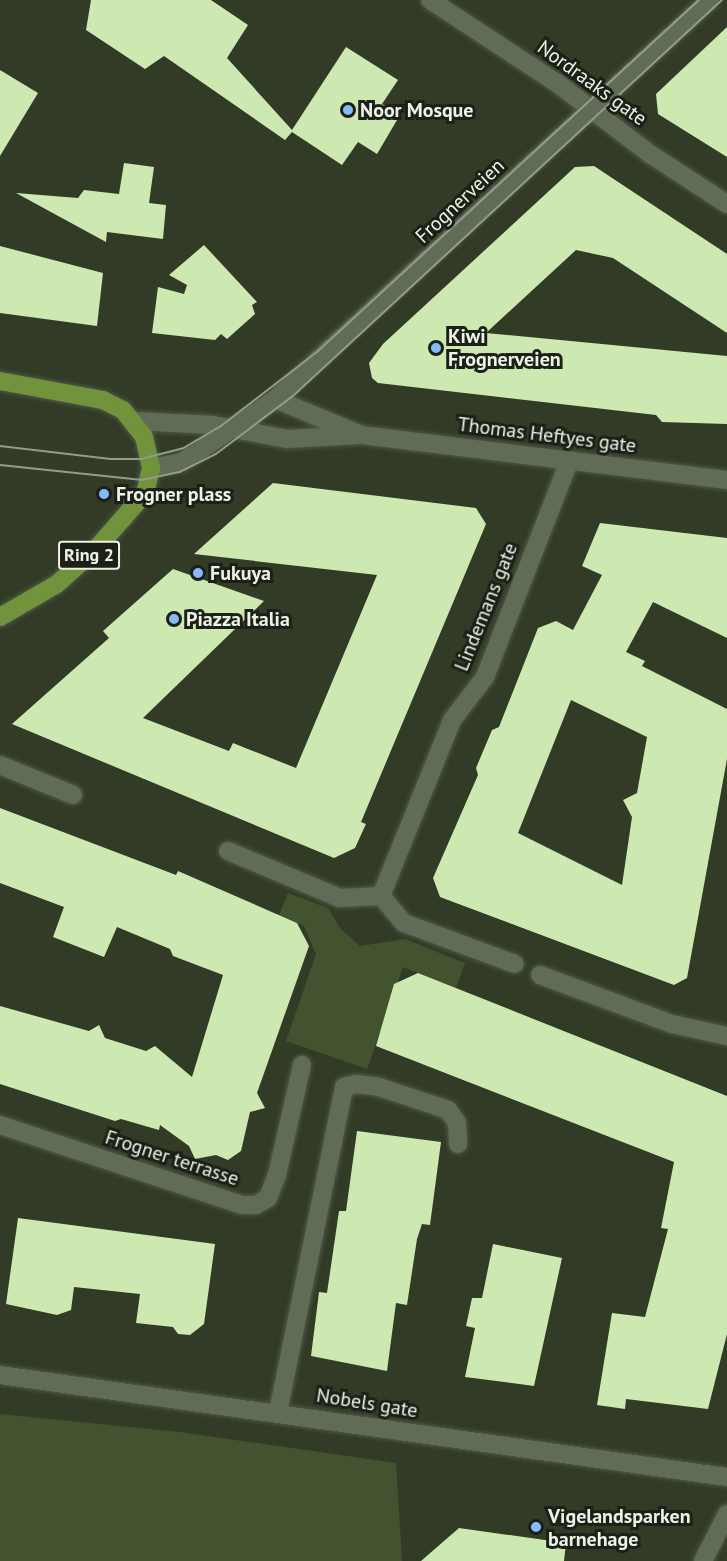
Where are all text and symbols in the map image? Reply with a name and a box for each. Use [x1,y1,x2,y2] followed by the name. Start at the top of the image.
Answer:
[533,35,651,131] street label: Nordraaks gate
[360,98,474,122] place label: Noor Mosque
[341,103,355,117] marker: Noor Mosque
[411,154,509,248] street label: Frognerveien
[448,324,561,371] place label: Kiwi Frognerveien
[429,341,443,355] marker: Kiwi Frognerveien
[456,412,638,458] street label: Thomas Heftyes gate
[116,482,231,506] place label: Frogner plass
[97,487,111,501] marker: Frogner plass
[58,540,121,570] road number: Ring 2
[449,540,523,674] street label: Lindemans gate
[210,561,271,585] place label: Fukuya
[191,566,205,580] marker: Fukuya
[186,607,290,631] place label: Piazza Italia
[167,612,181,626] marker: Piazza Italia
[102,1125,242,1191] street label: Frogner terrasse
[315,1383,419,1423] street label: Nobels gate
[548,1504,691,1551] place label: Vigelandsparken barnehage
[529,1520,543,1534] marker: Vigelandsparken barnehage

